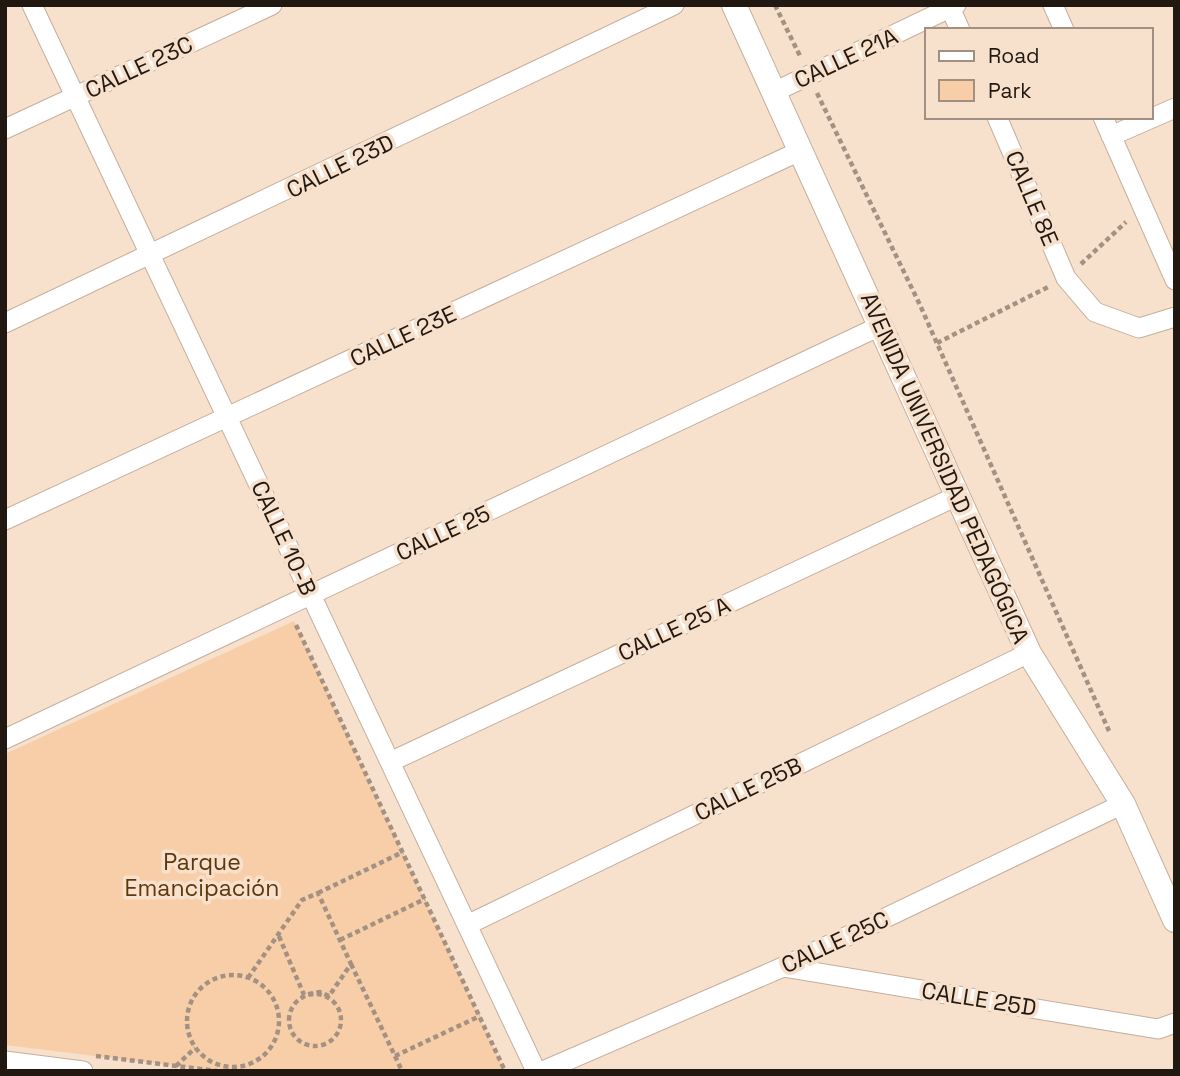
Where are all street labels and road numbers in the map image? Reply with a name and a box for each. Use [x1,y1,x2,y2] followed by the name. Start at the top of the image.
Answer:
[789,21,903,95] street label: CALLE 21A
[80,29,198,105] street label: CALLE 23C
[281,127,399,205] street label: CALLE 23D
[999,146,1065,250] street label: CALLE 8E
[854,288,1036,648] street label: AVENIDA UNIVERSIDAD PEDAGÓGICA
[345,298,461,374] street label: CALLE 23E
[244,476,324,600] street label: CALLE 10-B
[391,498,495,568] street label: CALLE 25
[613,590,735,668] street label: CALLE 25 A
[689,750,807,828] street label: CALLE 25B
[776,904,894,980] street label: CALLE 25C
[919,975,1039,1023] street label: CALLE 25D

